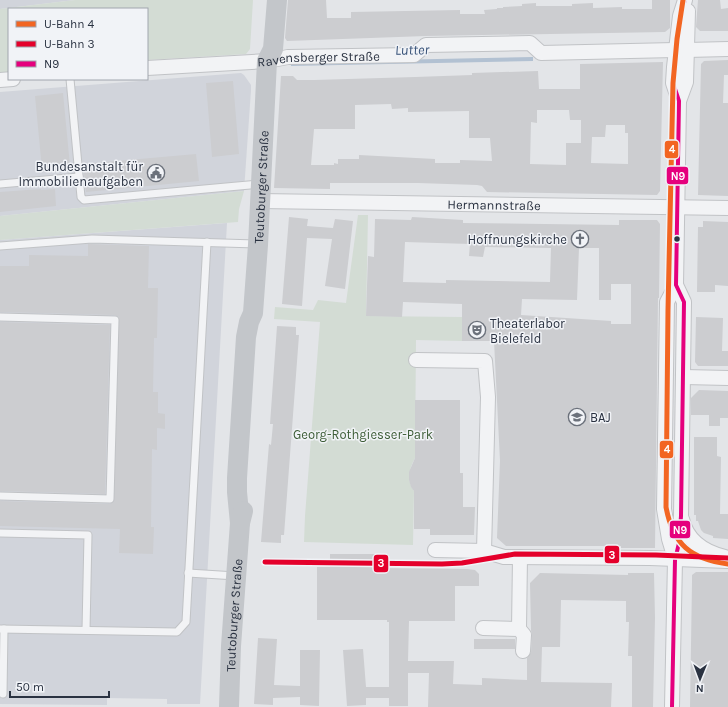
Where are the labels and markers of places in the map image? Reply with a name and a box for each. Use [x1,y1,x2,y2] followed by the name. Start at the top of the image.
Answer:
[18,159,143,189] place label: Bundesanstalt für Immobilienaufgaben
[146,163,166,183] public building icon: Bundesanstalt für Immobilienaufgaben
[570,229,590,249] church icon: Hoffnungskirche
[467,232,567,247] place label: Hoffnungskirche
[672,234,682,244] unlabelled marker
[490,316,565,346] place label: Theaterlabor Bielefeld
[467,320,487,340] theatre icon: Theaterlabor Bielefeld
[567,407,587,427] school or university icon: BAJ
[590,410,611,425] place label: BAJ

